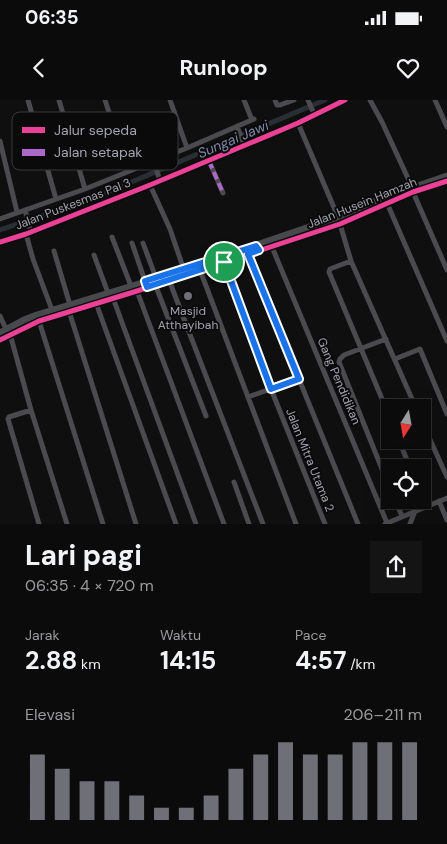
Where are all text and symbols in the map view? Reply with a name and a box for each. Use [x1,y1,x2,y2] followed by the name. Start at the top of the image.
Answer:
[25,5,79,30] text: 06:35
[179,53,268,82] text: Runloop
[25,54,53,82] icon: back
[394,54,422,82] icon: heart
[12,112,178,170] legend
[195,116,272,162] water label: Sungai Jawi
[54,121,137,139] text: Jalur sepeda
[54,143,142,161] text: Jalan setapak
[305,174,419,232] street label: Jalan Husein Hamzah
[13,175,133,233] street label: Jalan Puskesmas Pal 3
[203,241,245,283] pin
[210,248,238,276] icon: arrive
[182,290,194,302] marker: Masjid Atthayibah
[158,303,218,333] place label: Masjid Atthayibah
[313,335,365,427] street label: Gang Pendidikan
[381,399,431,449] north arrow
[381,399,431,509] map controls
[282,406,338,514] street label: Jalan Mitra Utama 2
[381,459,431,509] button: locate
[25,537,142,574] text: Lari pagi
[370,541,422,593] button: share
[25,575,154,596] text: 06:35 · 4 × 720 m
[25,626,59,644] text: Jarak
[160,626,201,644] text: Waktu
[295,626,326,644] text: Pace
[25,644,77,677] text: 2.88
[160,644,216,677] text: 14:15
[295,644,346,677] text: 4:57
[77,655,101,673] text: km
[346,655,375,673] text: /km
[25,704,75,725] text: Elevasi
[344,704,422,725] text: 206–211 m

